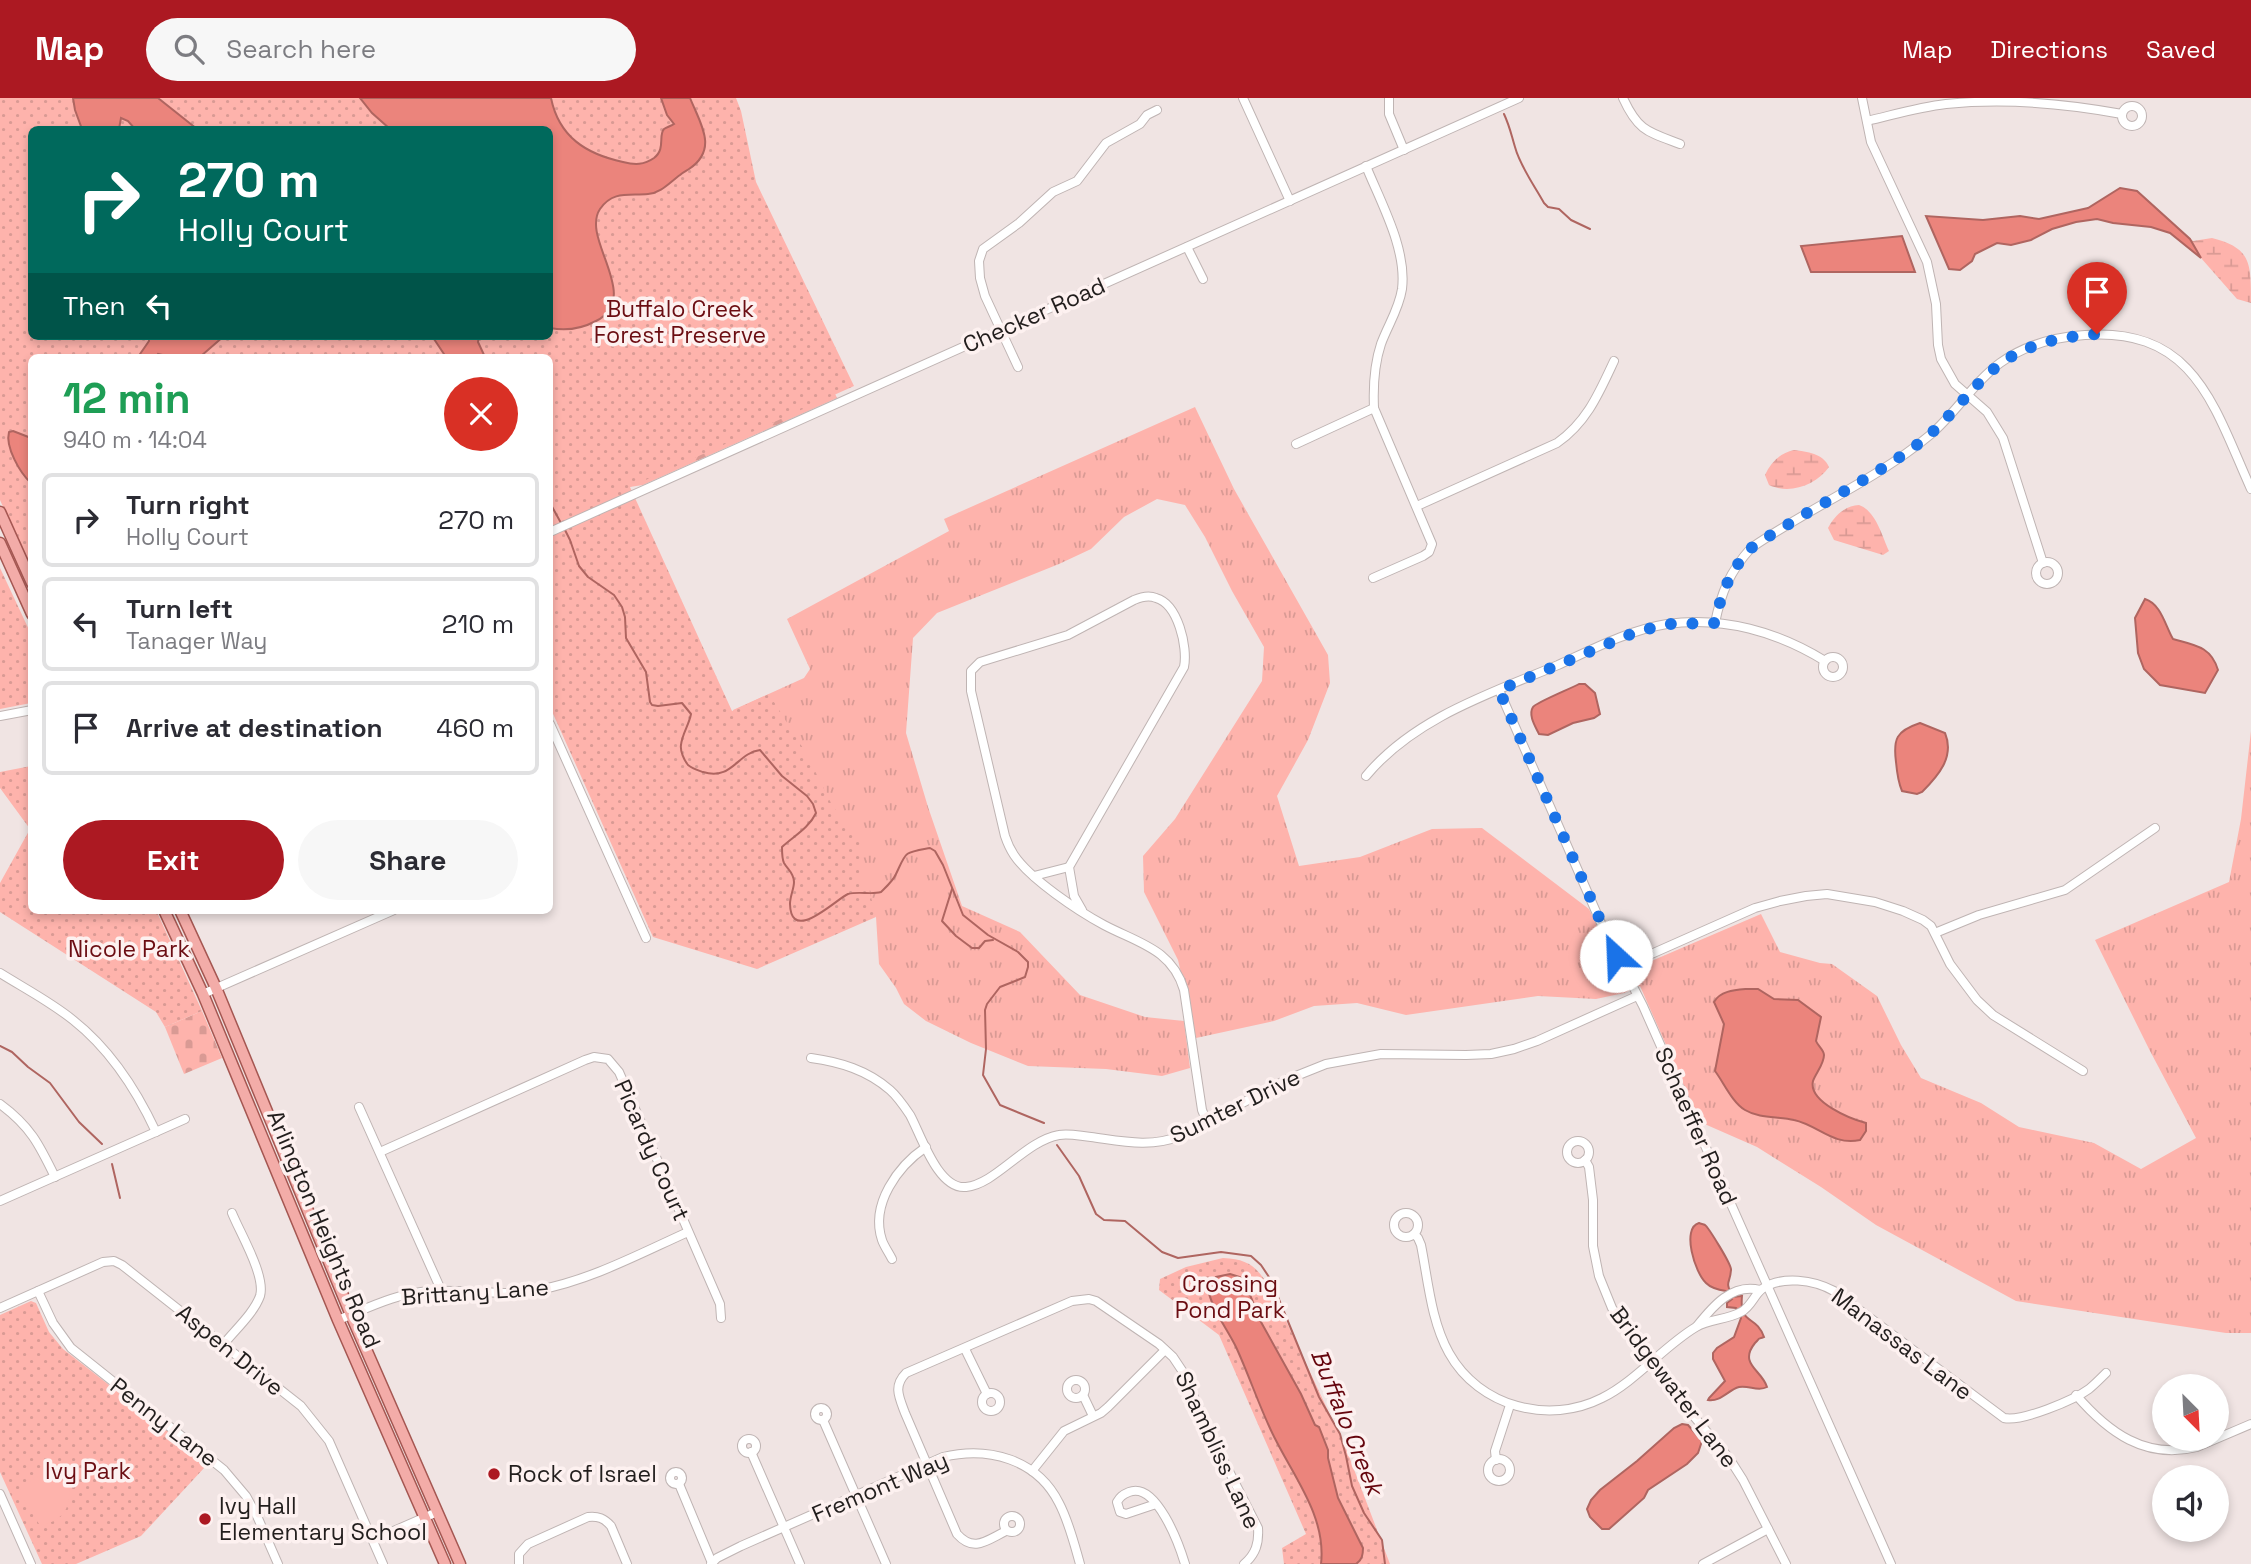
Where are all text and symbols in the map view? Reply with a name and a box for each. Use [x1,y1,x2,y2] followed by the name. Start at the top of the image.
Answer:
[146,18,636,81] search box
[35,28,104,70] text: Map
[170,30,208,68] icon: search
[226,32,376,66] text: Search here
[1902,34,1952,65] text: Map
[1990,34,2108,65] text: Directions
[2146,34,2216,65] text: Saved
[178,149,320,211] text: 270 m
[63,154,154,245] icon: right
[178,210,349,250] text: Holly Court
[2067,262,2127,334] pin
[958,270,1110,360] street label: Checker Road
[2078,273,2116,311] icon: arrive
[140,287,178,325] icon: left
[63,289,126,323] text: Then
[594,294,766,350] park label: Buffalo Creek Forest Preserve
[63,372,191,425] text: 12 min
[444,377,518,451] button: close
[63,425,207,455] text: 940 m · 14:04
[126,488,250,522] text: Turn right
[67,501,105,539] icon: right
[438,503,514,537] text: 270 m
[126,522,249,552] text: Holly Court
[126,592,233,626] text: Turn left
[67,605,105,643] icon: left
[442,607,514,641] text: 210 m
[126,626,267,656] text: Tanager Way
[67,709,105,747] icon: arrive
[126,711,383,745] text: Arrive at destination
[436,711,514,745] text: 460 m
[63,820,284,900] button: Exit
[298,820,518,900] button: Share
[1579,919,1653,993] position arrow
[68,934,190,964] park label: Nicole Park
[1648,1042,1744,1210] street label: Schaeffer Road
[1165,1062,1305,1150] street label: Sumter Drive
[607,1075,697,1225] street label: Picardy Court
[260,1105,388,1353] street label: Arlington Heights Road
[1175,1269,1285,1325] park label: Crossing Pond Park
[400,1272,550,1312] street label: Brittany Lane
[1825,1281,1979,1407] street label: Manassas Lane
[170,1297,290,1403] street label: Aspen Drive
[1603,1300,1745,1474] street label: Bridgewater Lane
[1304,1344,1392,1502] water label: Buffalo Creek
[1168,1366,1268,1534] street label: Shambliss Lane
[104,1371,224,1473] street label: Penny Lane
[2152,1374,2230,1451] north arrow
[2152,1374,2229,1542] map controls
[807,1445,953,1529] street label: Fremont Way
[45,1456,131,1486] park label: Ivy Park
[508,1459,657,1489] place label: Rock of Israel
[2152,1465,2229,1542] button: sound
[486,1466,502,1482] marker: Rock of Israel
[219,1491,427,1547] place label: Ivy Hall Elementary School
[197,1511,213,1527] marker: Ivy Hall Elementary School

